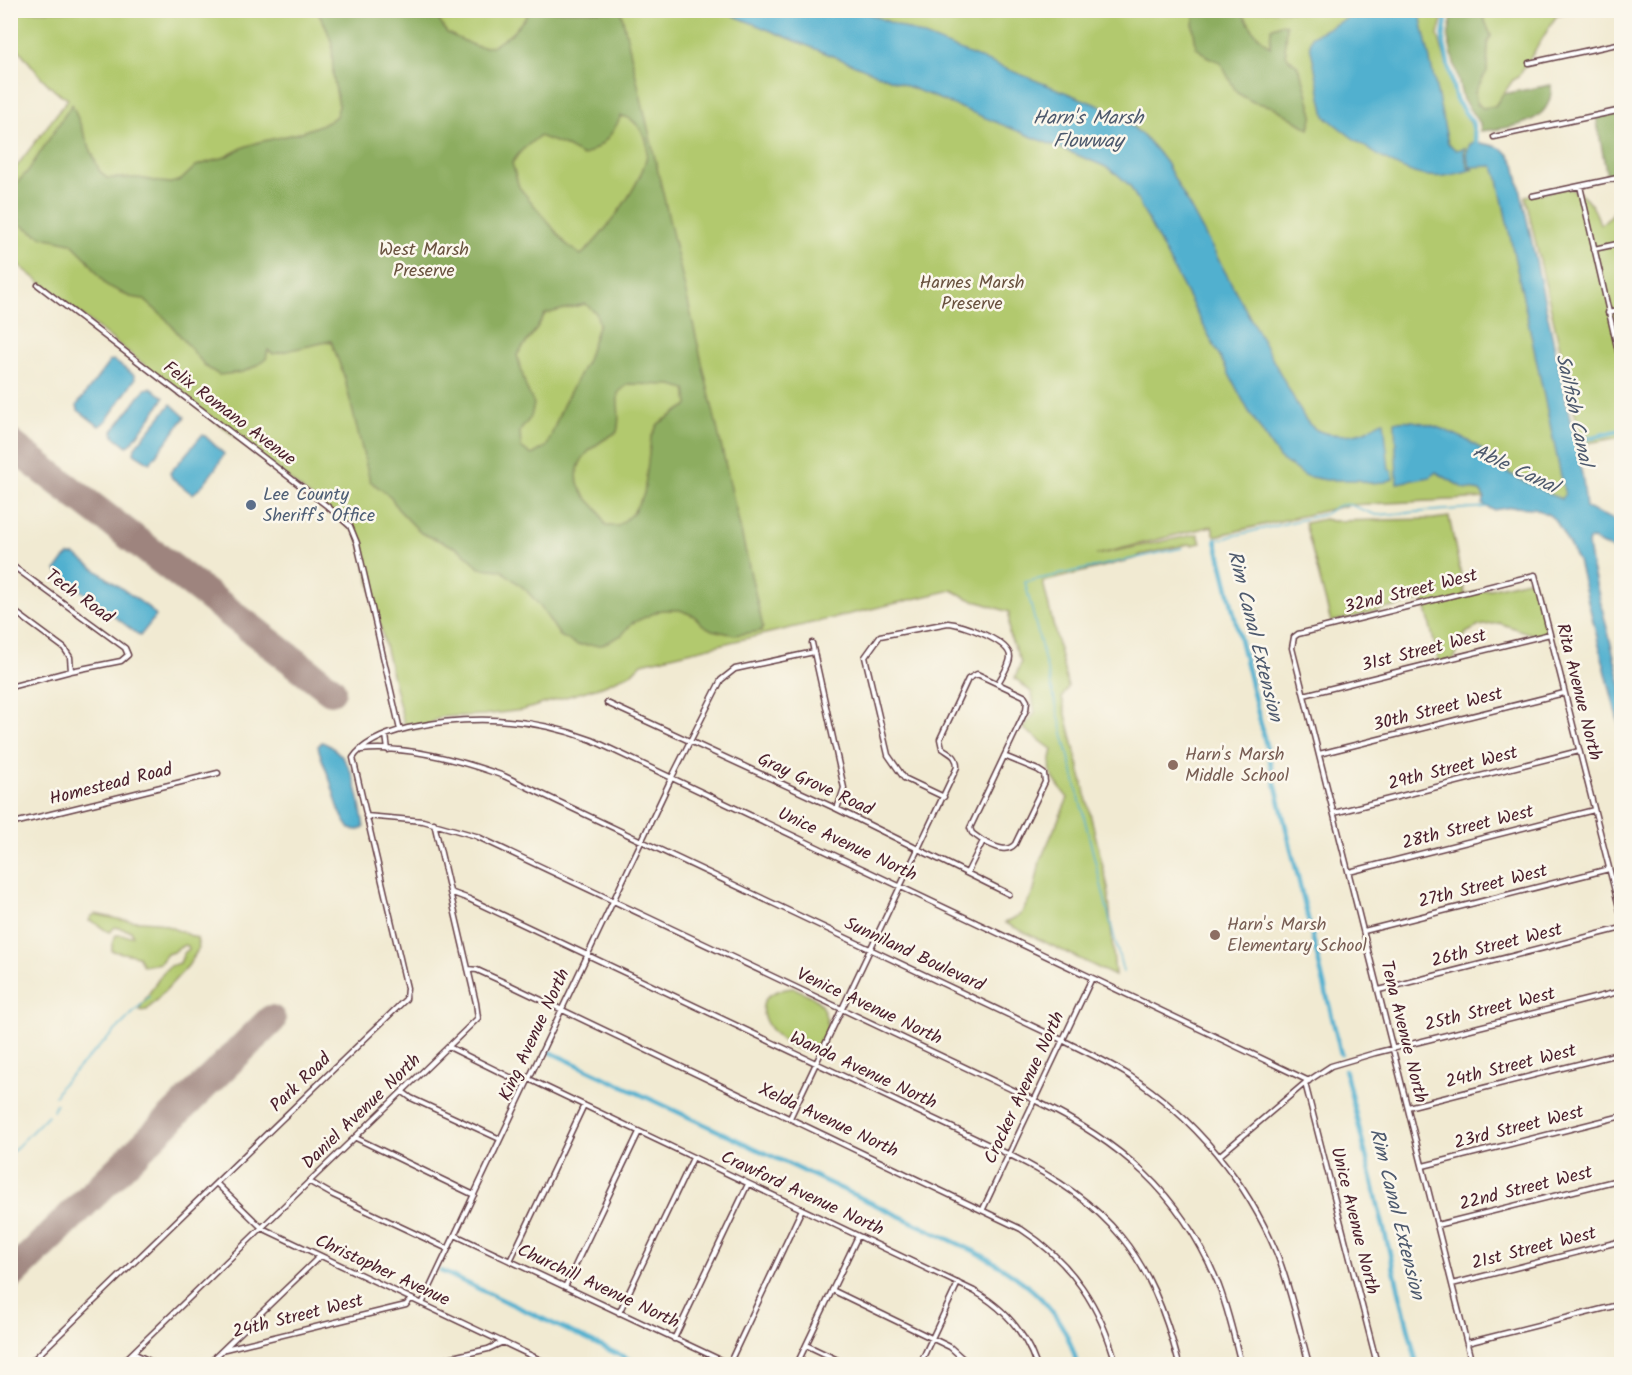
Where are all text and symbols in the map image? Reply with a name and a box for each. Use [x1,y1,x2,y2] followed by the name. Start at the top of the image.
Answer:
[1033,103,1146,158] water label: Harn's Marsh Flowway
[379,236,469,286] park label: West Marsh Preserve
[920,269,1024,319] park label: Harnes Marsh Preserve
[1546,351,1601,473] water label: Sailfish Canal
[156,354,302,474] street label: Felix Romano Avenue
[1467,436,1567,505] water label: Able Canal
[263,481,375,531] place label: Lee County Sheriff's Office
[244,498,258,512] marker: Lee County Sheriff's Office
[1217,547,1291,726] water label: Rim Canal Extension
[1341,561,1482,623] street label: 32nd Street West
[39,562,120,632] street label: Tech Road
[1547,620,1609,764] street label: Rita Avenue North
[1359,621,1490,680] street label: 31st Street West
[1370,680,1507,740] street label: 30th Street West
[1385,739,1522,799] street label: 29th Street West
[1185,741,1290,791] place label: Harn's Marsh Middle School
[752,745,879,825] street label: Gray Grove Road
[46,755,177,814] street label: Homestead Road
[1166,758,1180,772] marker: Harn's Marsh Middle School
[1399,797,1538,858] street label: 28th Street West
[772,800,922,890] street label: Unice Avenue North
[1415,857,1552,917] street label: 27th Street West
[839,910,990,1001] street label: Sunniland Boulevard
[1227,911,1368,961] place label: Harn's Marsh Elementary School
[1428,915,1567,976] street label: 26th Street West
[1208,928,1222,942] marker: Harn's Marsh Elementary School
[1371,958,1435,1106] street label: Tena Avenue North
[791,960,947,1054] street label: Venice Avenue North
[492,964,578,1106] street label: King Avenue North
[1422,980,1559,1040] street label: 25th Street West
[977,1007,1073,1169] street label: Crocker Avenue North
[784,1024,942,1118] street label: Wanda Avenue North
[1443,1036,1580,1097] street label: 24th Street West
[264,1045,339,1120] street label: Park Road
[296,1047,428,1177] street label: Daniel Avenue North
[753,1076,903,1166] street label: Xelda Avenue North
[1451,1098,1588,1158] street label: 23rd Street West
[1359,1125,1433,1304] water label: Rim Canal Extension
[715,1143,889,1245] street label: Crawford Avenue North
[1322,1144,1386,1298] street label: Unice Avenue North
[1456,1158,1597,1220] street label: 22nd Street West
[1469,1219,1600,1279] street label: 21st Street West
[310,1227,454,1315] street label: Christopher Avenue
[512,1237,684,1337] street label: Churchill Avenue North
[230,1286,367,1347] street label: 24th Street West

